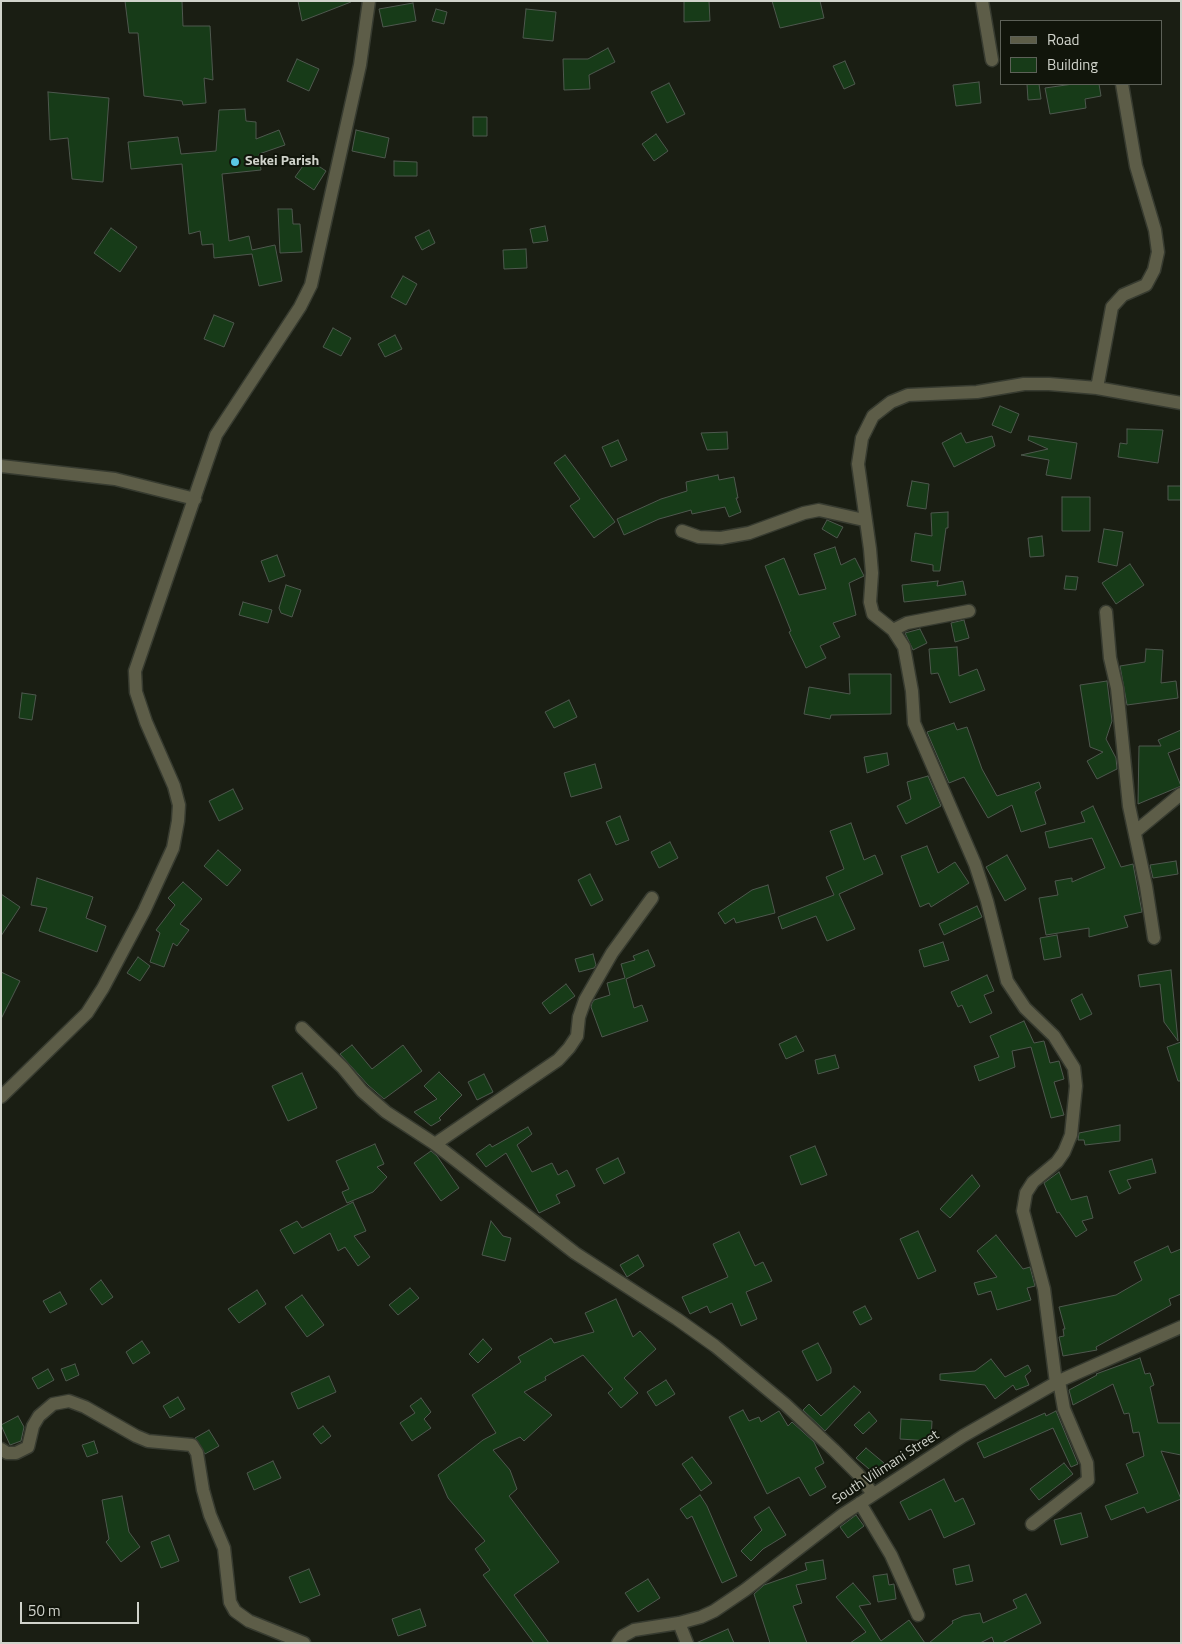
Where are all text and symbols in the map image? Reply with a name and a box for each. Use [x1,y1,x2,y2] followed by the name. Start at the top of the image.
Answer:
[1000,20,1162,85] legend
[1047,28,1079,51] text: Road
[1047,53,1098,76] text: Building
[245,154,319,170] place label: Sekei Parish
[229,156,241,168] marker: Sekei Parish
[829,1427,943,1509] street label: South Vilimani Street
[22,1592,141,1624] scale bar
[28,1599,61,1622] text: 50 m

